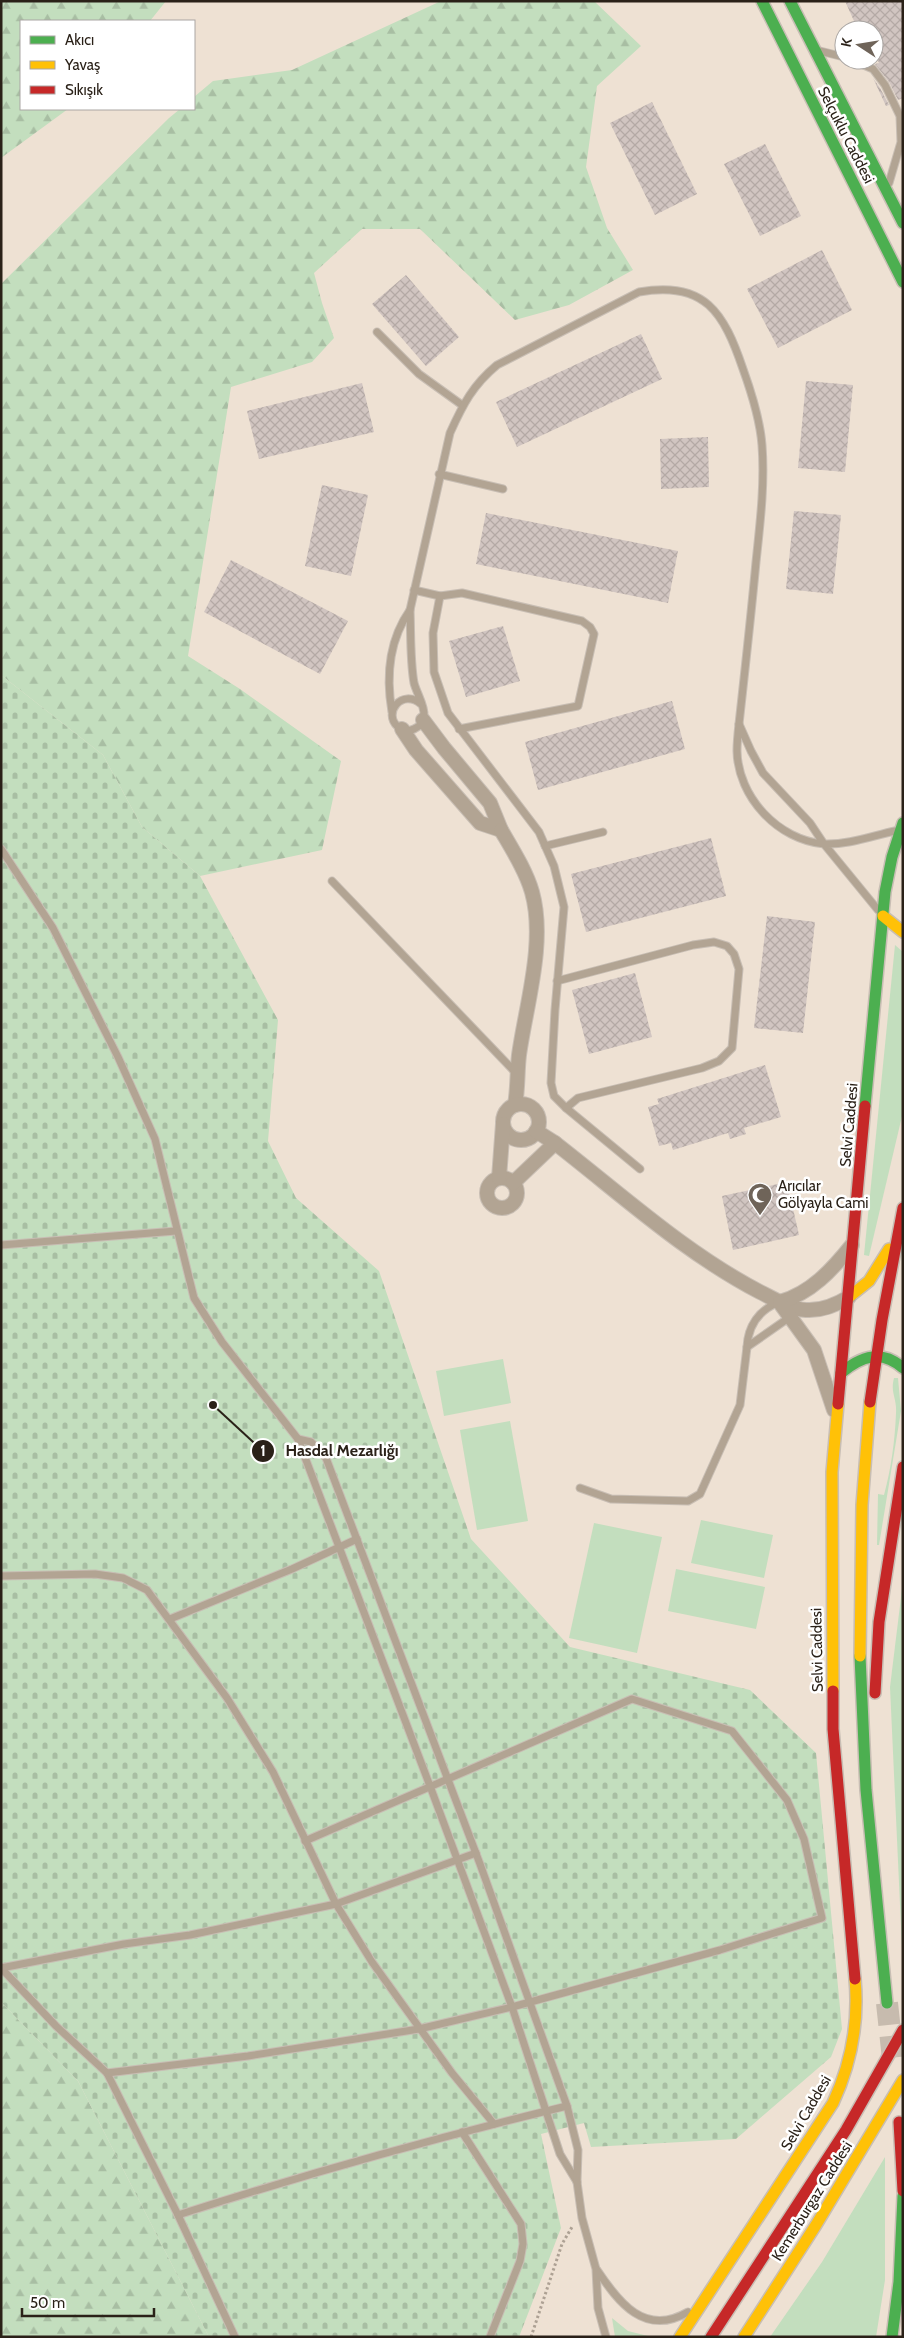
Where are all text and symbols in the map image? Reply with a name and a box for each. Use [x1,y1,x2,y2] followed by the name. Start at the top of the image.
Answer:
[20,20,195,110] legend
[834,20,884,70] north arrow
[65,31,94,49] text: Akıcı
[837,36,856,48] text: K
[64,56,100,74] text: Yavaş
[65,81,103,99] text: Sıkışık
[814,84,878,186] street label: Selçuklu Caddesi
[836,1082,862,1168] street label: Selvi Caddesi
[778,1177,869,1212] place label: Arıcılar Gölyayla Cami
[747,1182,773,1216] mosque icon: Arıcılar Gölyayla Cami
[250,1435,409,1466] callout: Hasdal Mezarlığı
[285,1441,399,1460] text: Hasdal Mezarlığı
[260,1442,266,1460] text: 1
[807,1608,827,1692] street label: Selvi Caddesi
[777,2072,835,2154] street label: Selvi Caddesi
[768,2138,856,2264] street label: Kemerburgaz Caddesi
[22,2286,155,2318] scale bar
[30,2294,65,2312] text: 50 m

